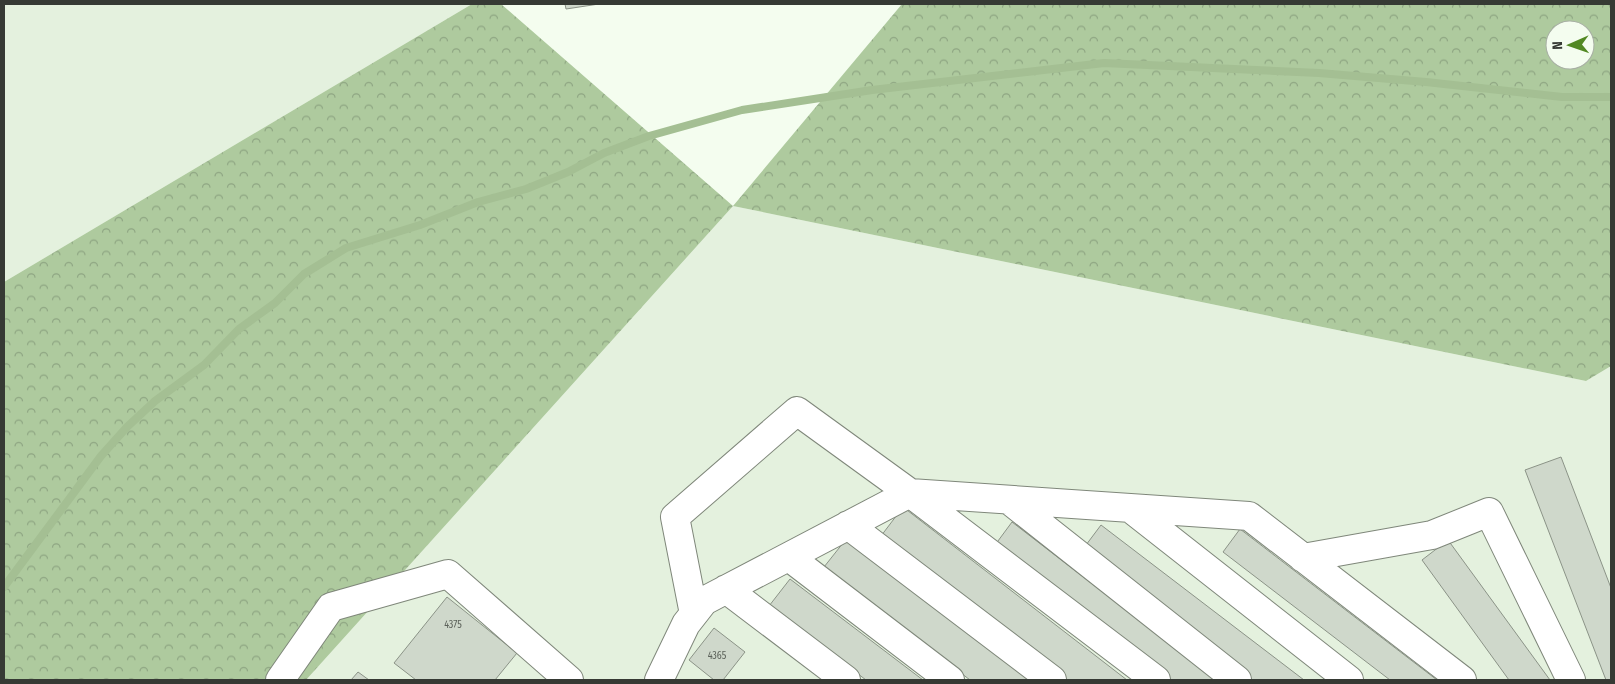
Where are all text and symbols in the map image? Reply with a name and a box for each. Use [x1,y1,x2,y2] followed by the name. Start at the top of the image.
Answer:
[1545,20,1595,70] north arrow
[1549,41,1566,50] text: N
[444,619,462,631] house number: 4375
[708,650,727,662] house number: 4365

